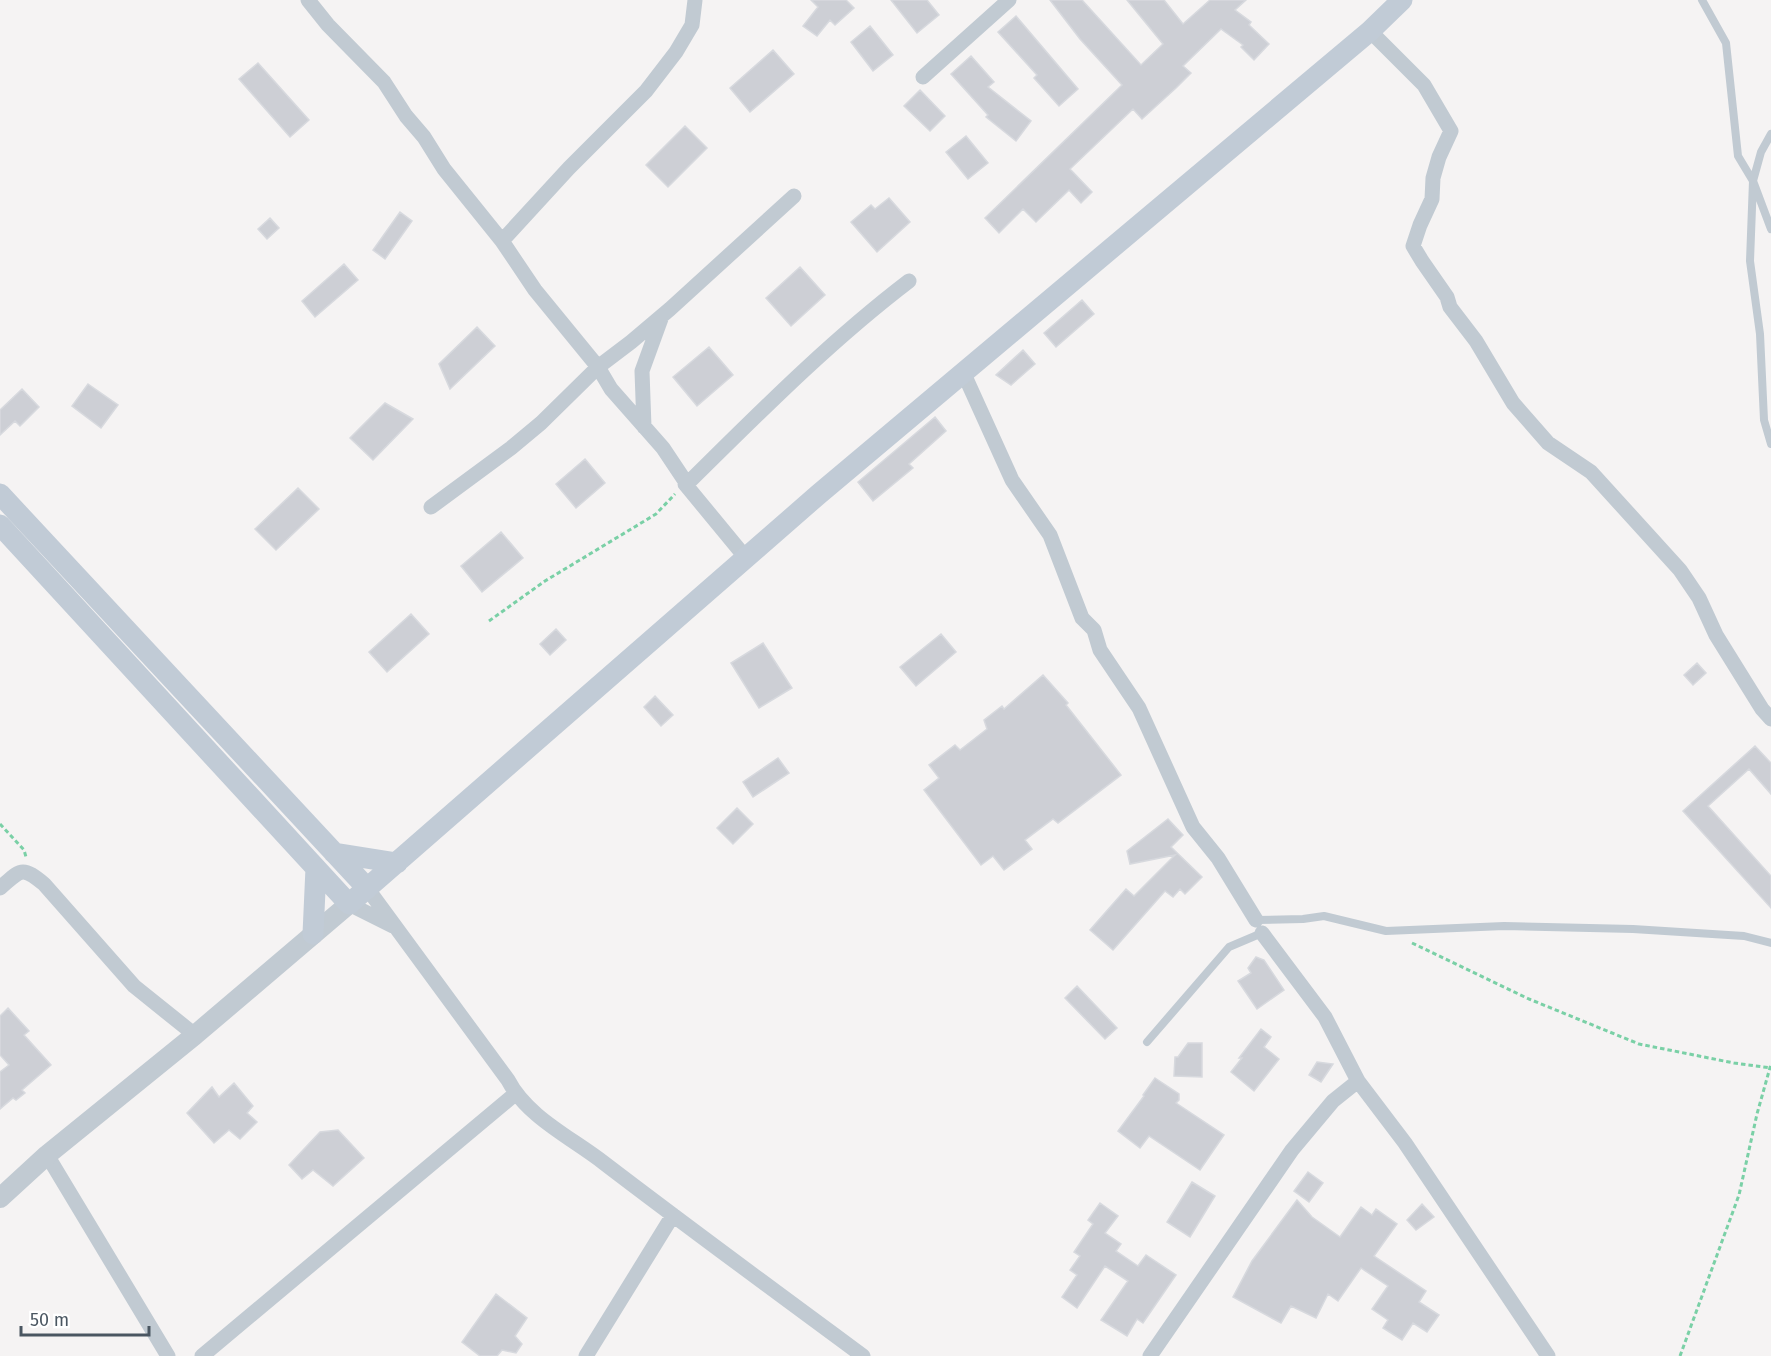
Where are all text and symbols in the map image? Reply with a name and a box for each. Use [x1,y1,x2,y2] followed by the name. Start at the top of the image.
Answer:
[21,1299,148,1337] scale bar
[30,1309,69,1331] text: 50 m

